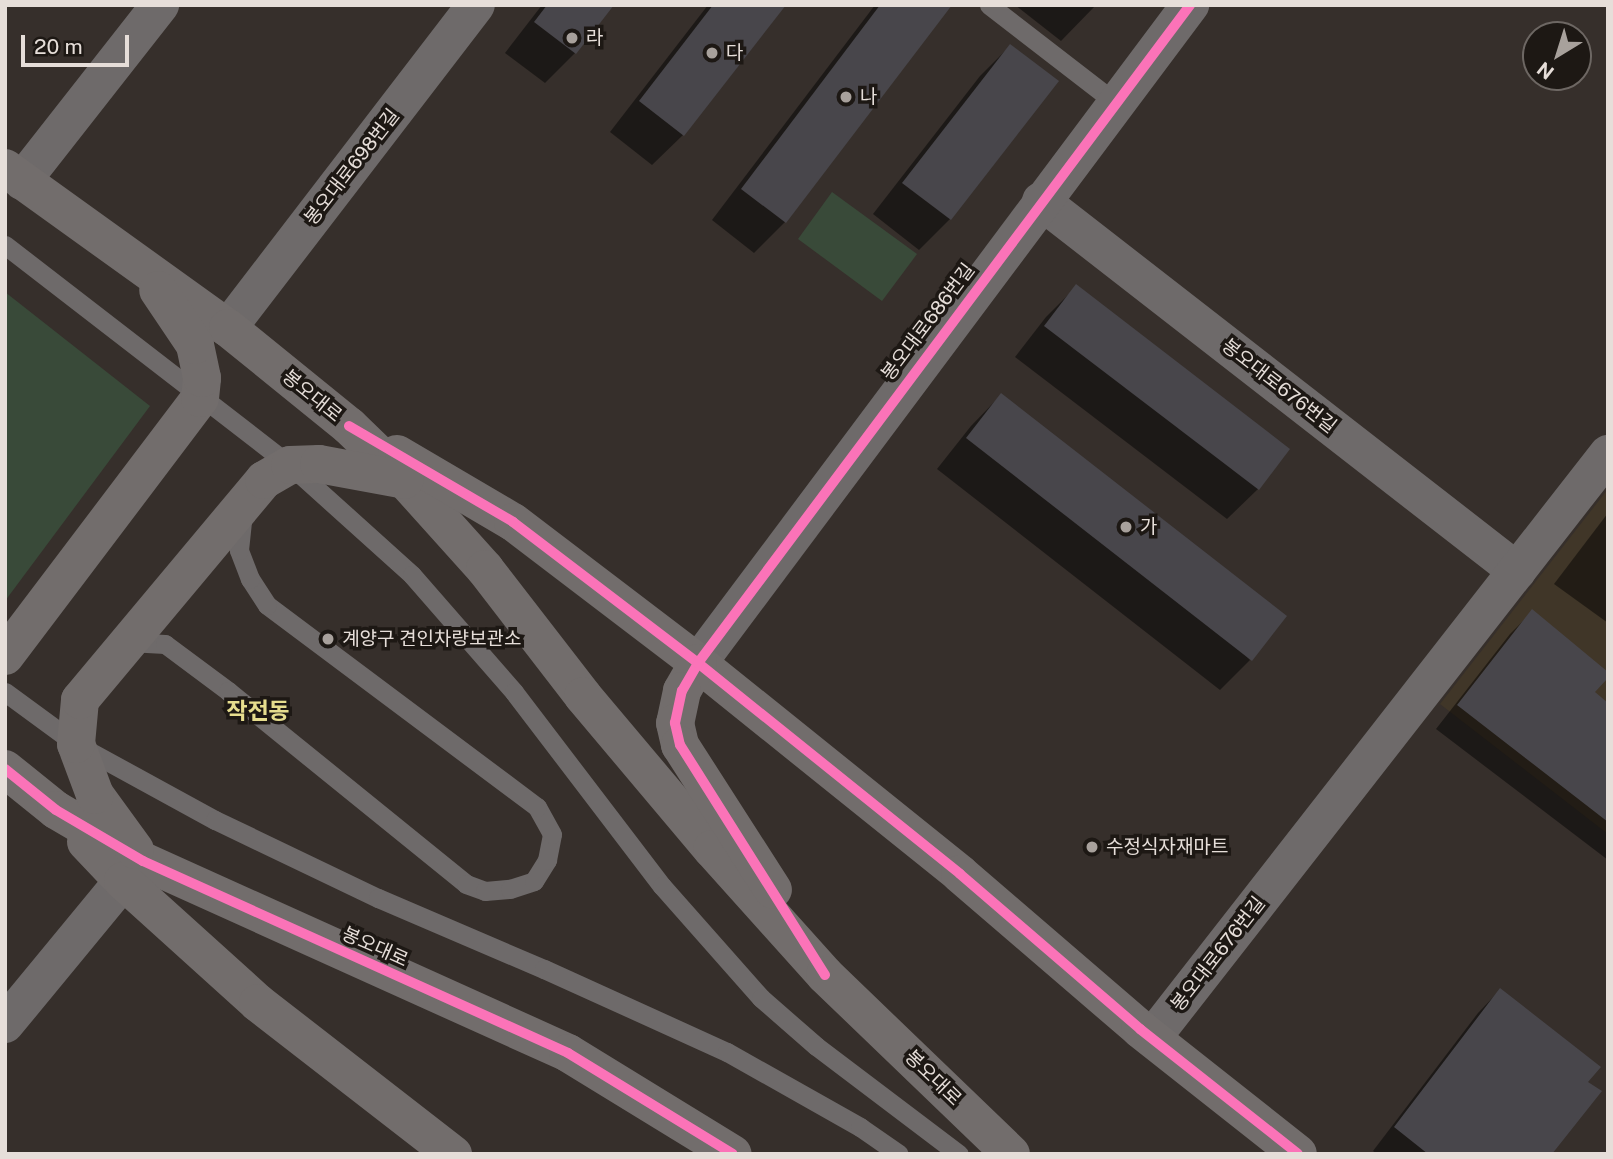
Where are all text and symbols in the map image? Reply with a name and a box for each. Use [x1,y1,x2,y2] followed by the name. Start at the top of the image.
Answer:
[24,21,133,65] scale bar
[1522,21,1592,91] north arrow
[586,27,603,49] place label: 라
[564,30,580,46] marker: 라
[34,34,83,59] text: 20 m
[726,42,743,64] place label: 다
[704,45,720,61] marker: 다
[1533,58,1558,84] text: N
[860,86,877,108] place label: 나
[838,89,854,105] marker: 나
[300,105,404,229] street label: 봉오대로698번길
[877,259,979,385] street label: 봉오대로686번길
[1217,334,1341,438] street label: 봉오대로676번길
[278,365,346,427] street label: 봉오대로
[1140,516,1157,538] place label: 가
[1118,519,1134,535] marker: 가
[342,628,521,650] place label: 계양구 견인차량보관소
[320,631,336,647] marker: 계양구 견인차량보관소
[226,697,290,725] district label: 작전동
[1106,836,1228,858] place label: 수정식자재마트
[1084,839,1100,855] marker: 수정식자재마트
[1166,892,1270,1016] street label: 봉오대로676번길
[338,922,412,972] street label: 봉오대로
[900,1046,966,1110] street label: 봉오대로

